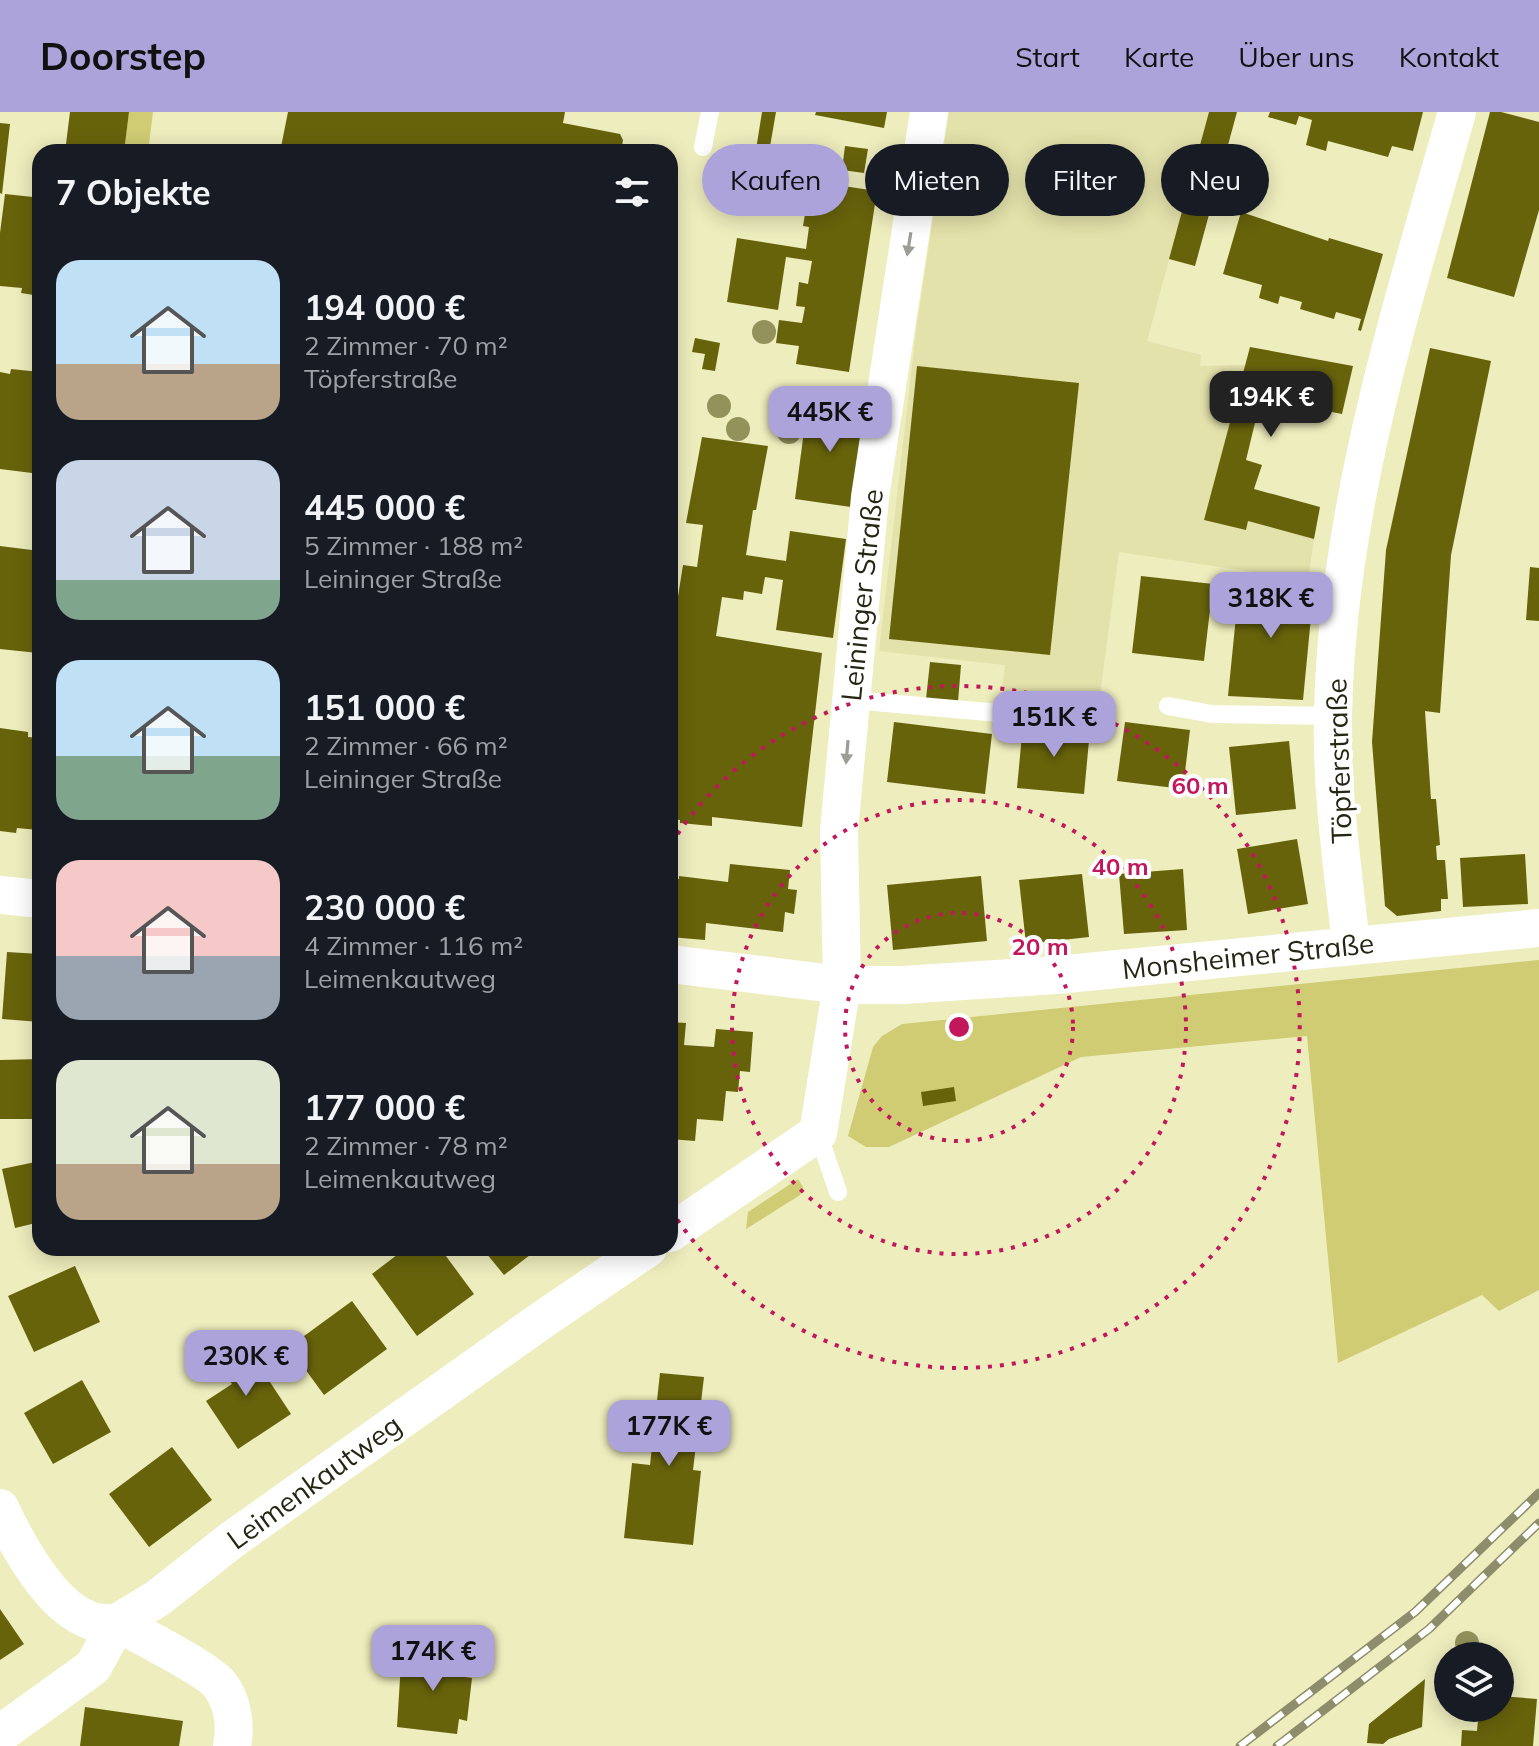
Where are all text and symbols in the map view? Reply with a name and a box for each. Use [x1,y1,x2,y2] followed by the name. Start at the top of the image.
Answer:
[40,32,206,80] text: Doorstep
[1015,39,1080,74] text: Start
[1124,39,1194,74] text: Karte
[1238,39,1355,74] text: Über uns
[1399,39,1499,74] text: Kontakt
[702,144,849,216] chip: Kaufen
[865,144,1009,216] chip: Mieten
[1025,144,1145,216] chip: Filter
[1161,144,1269,216] chip: Neu
[610,170,654,214] icon: filters
[56,171,211,214] text: 7 Objekte
[903,232,915,257] one-way arrow
[304,286,465,329] text: 194 000 €
[120,292,216,388] icon: home
[304,329,508,362] text: 2 Zimmer · 70 m²
[304,362,457,395] text: Töpferstraße
[1206,371,1336,439] pin: 194K €
[1228,380,1314,413] text: 194K €
[765,386,895,454] pin: 445K €
[787,395,873,428] text: 445K €
[304,486,465,529] text: 445 000 €
[833,487,890,703] street label: Leininger Straße
[120,492,216,588] icon: home
[304,529,523,562] text: 5 Zimmer · 188 m²
[304,562,502,595] text: Leininger Straße
[1206,572,1336,640] pin: 318K €
[1228,581,1314,614] text: 318K €
[1318,678,1359,844] street label: Töpferstraße
[304,686,465,729] text: 151 000 €
[989,691,1119,759] pin: 151K €
[120,692,216,788] icon: home
[1011,700,1097,733] text: 151K €
[304,729,508,762] text: 2 Zimmer · 66 m²
[840,740,853,765] one-way arrow
[304,762,502,795] text: Leininger Straße
[1172,770,1228,800] text: 60 m
[1092,851,1148,881] text: 40 m
[304,886,465,929] text: 230 000 €
[120,892,216,988] icon: home
[1120,925,1376,986] street label: Monsheimer Straße
[304,929,523,962] text: 4 Zimmer · 116 m²
[1012,931,1068,961] text: 20 m
[304,962,496,995] text: Leimenkautweg
[945,1013,973,1041] centre of rings
[304,1086,465,1129] text: 177 000 €
[120,1092,216,1188] icon: home
[304,1129,508,1162] text: 2 Zimmer · 78 m²
[304,1162,496,1195] text: Leimenkautweg
[181,1330,311,1398] pin: 230K €
[203,1339,289,1372] text: 230K €
[604,1400,734,1468] pin: 177K €
[220,1407,408,1557] street label: Leimenkautweg
[626,1409,712,1442] text: 177K €
[368,1625,498,1693] pin: 174K €
[390,1634,476,1667] text: 174K €
[1434,1642,1514,1722] map controls
[1434,1642,1514,1722] button: layers

